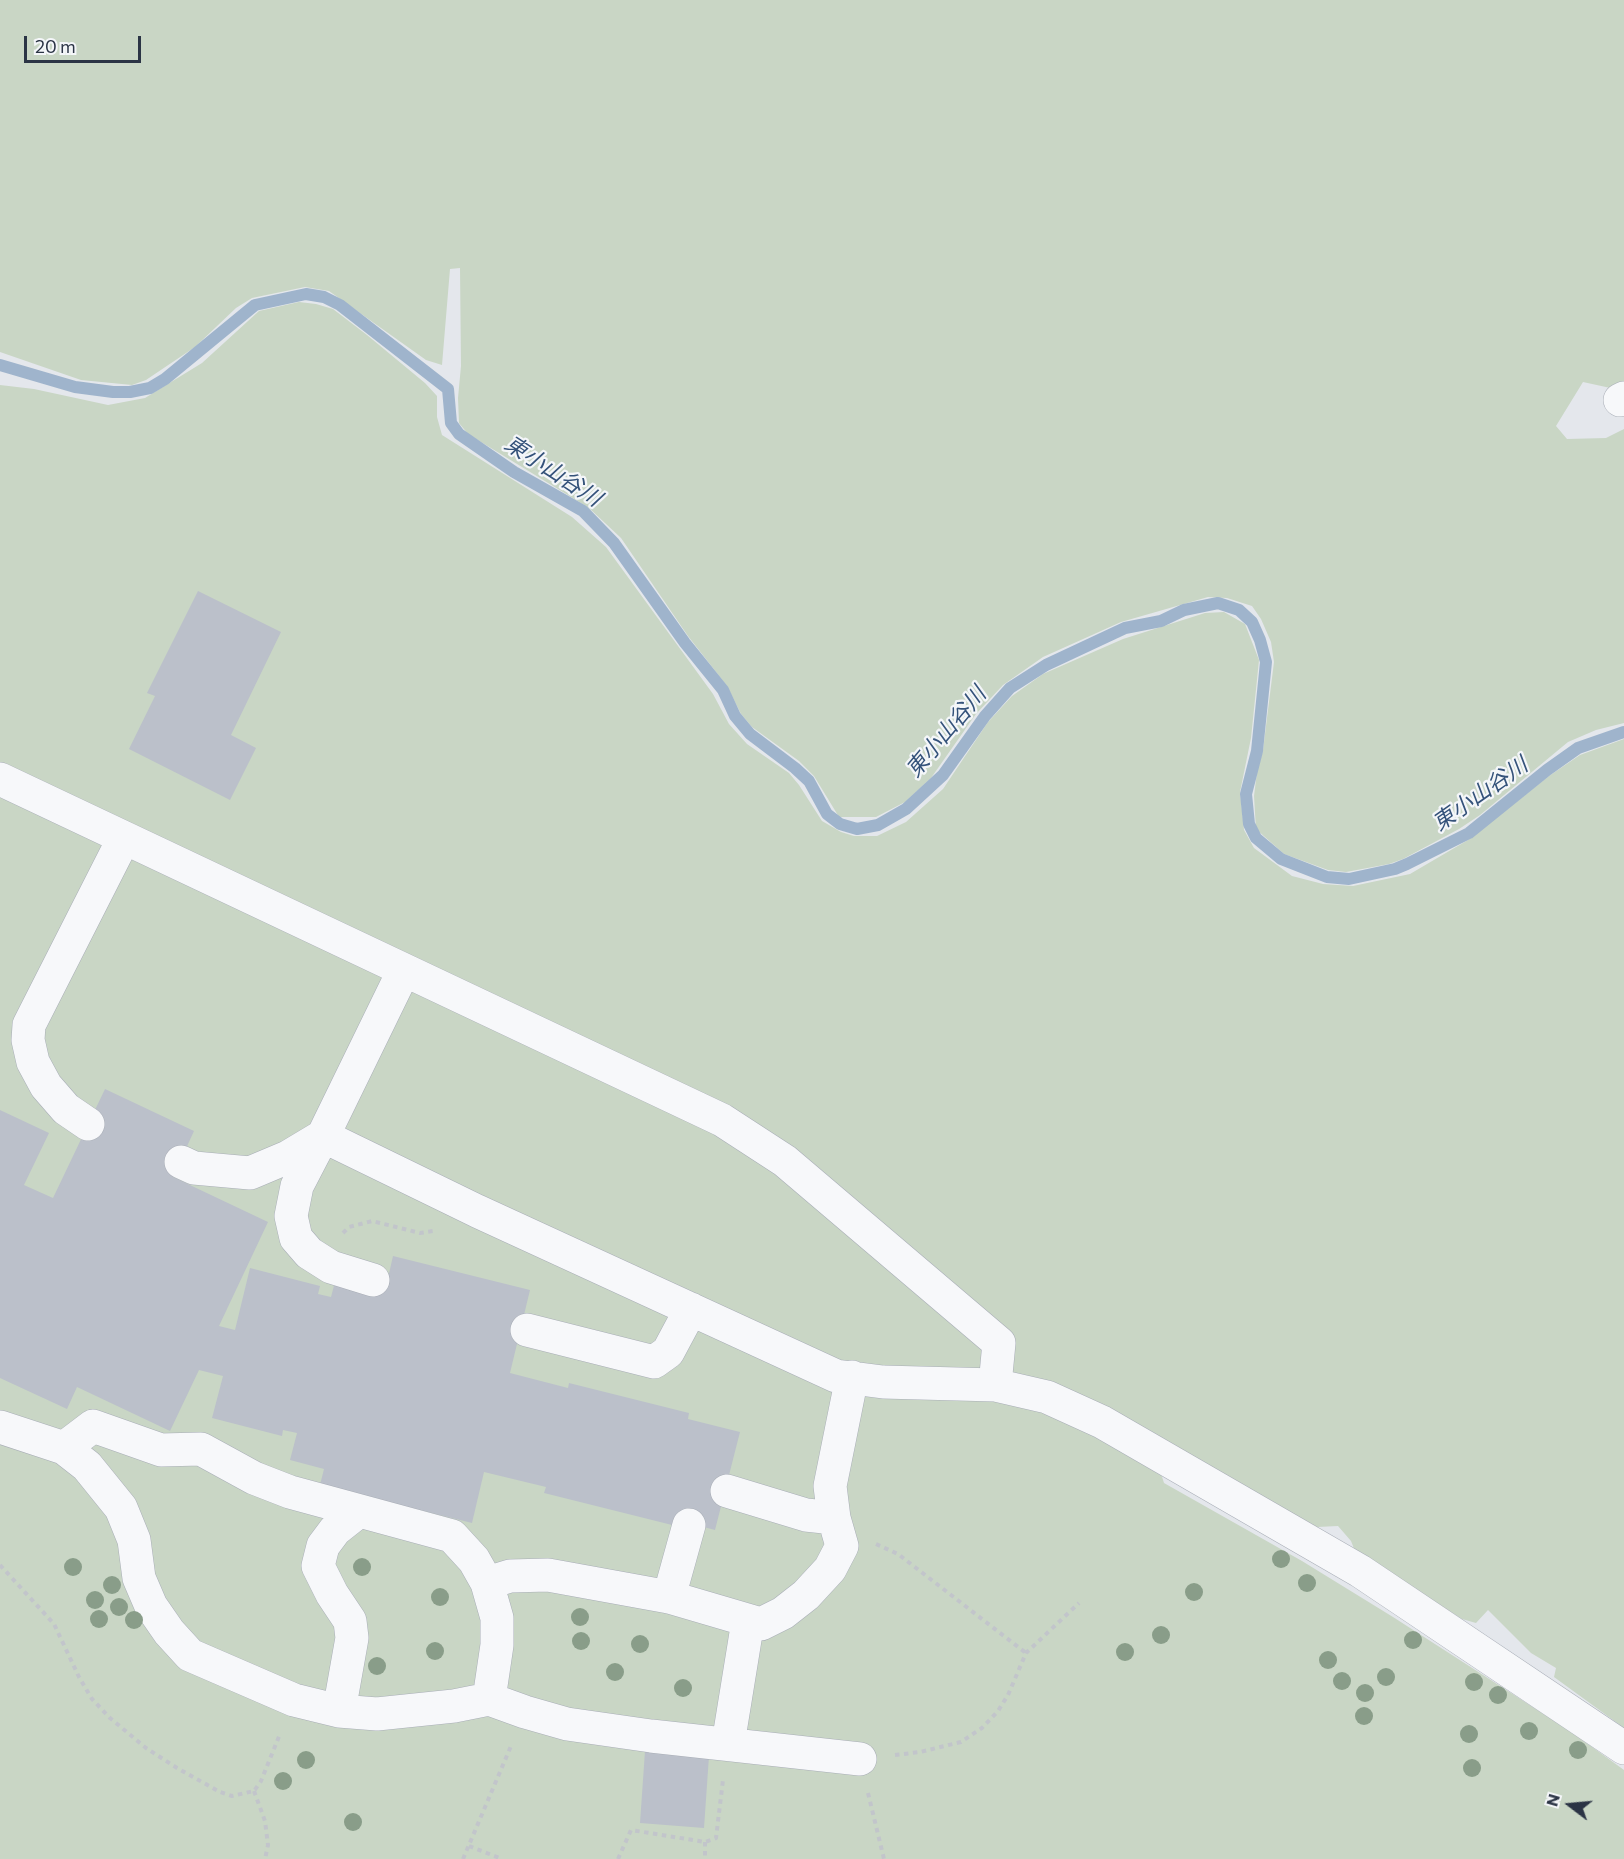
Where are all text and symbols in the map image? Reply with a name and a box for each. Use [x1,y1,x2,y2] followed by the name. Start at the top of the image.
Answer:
[27,24,144,62] scale bar
[35,35,76,57] text: 20 m
[500,430,606,512] water label: 東小山谷川
[901,681,991,783] water label: 東小山谷川
[1427,752,1533,836] water label: 東小山谷川
[1540,1775,1600,1835] north arrow
[1541,1792,1563,1808] text: N

